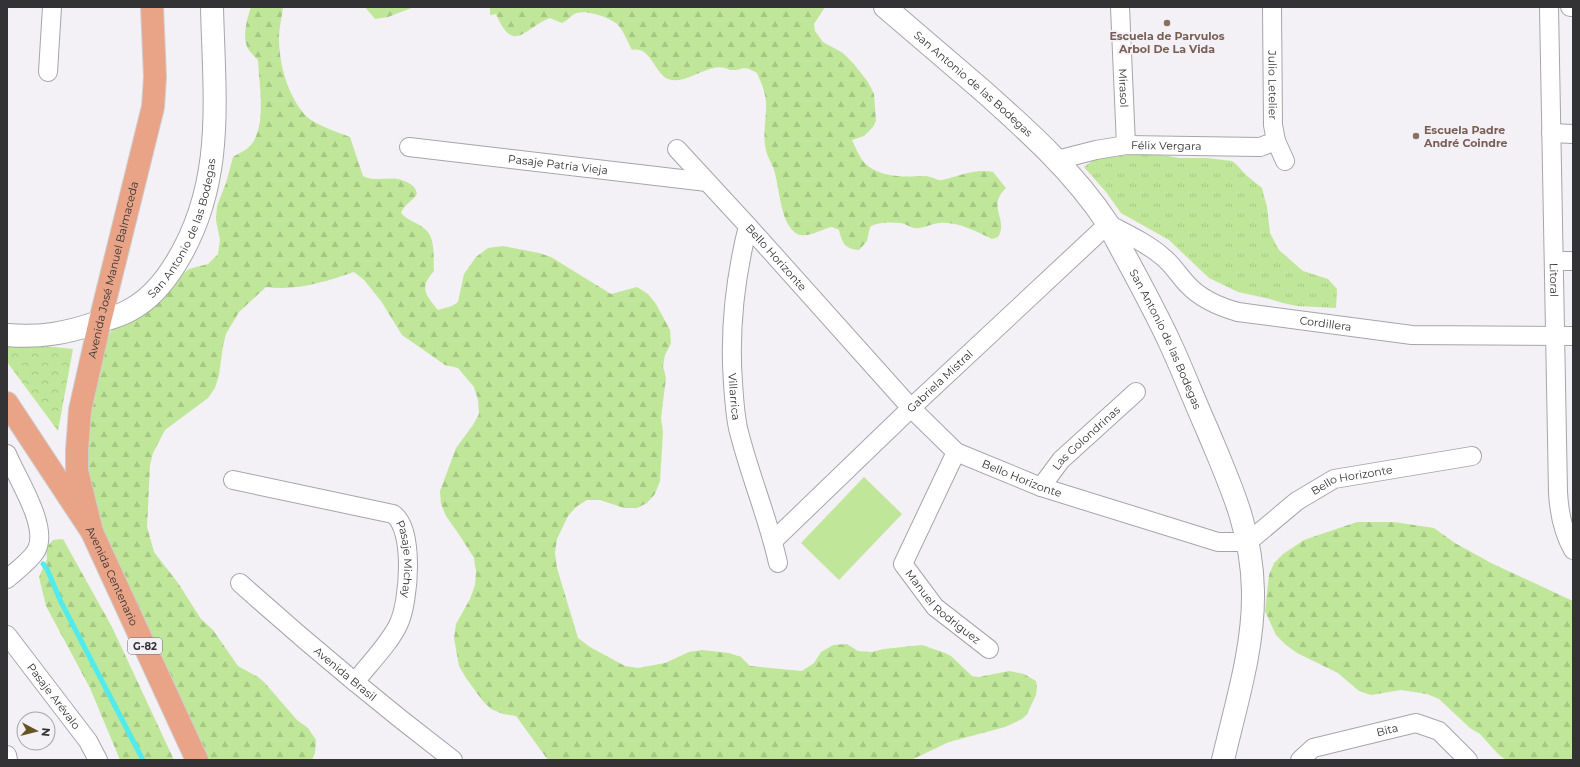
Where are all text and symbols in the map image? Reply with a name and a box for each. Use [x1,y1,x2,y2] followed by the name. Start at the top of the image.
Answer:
[1162,18,1172,28] marker: Escuela de Parvulos Arbol De La Vida
[911,28,1036,140] street label: San Antonio de las Bodegas
[1109,29,1225,56] place label: Escuela de Parvulos Arbol De La Vida
[1265,49,1280,120] street label: Julio Letelier
[1116,68,1131,108] street label: Mirasol
[1423,123,1508,150] place label: Escuela Padre André Coindre
[1411,131,1421,141] marker: Escuela Padre André Coindre
[1131,138,1202,153] street label: Félix Vergara
[507,152,609,177] street label: Pasaje Patria Vieja
[145,157,219,301] street label: San Antonio de las Bodegas
[85,180,141,360] street label: Avenida José Manuel Balmaceda
[743,221,810,294] street label: Bello Horizonte
[1547,263,1561,297] street label: Litoral
[1126,267,1205,412] street label: San Antonio de las Bodegas
[1299,313,1352,334] street label: Cordillera
[904,347,976,415] street label: Gabriela Mistral
[725,373,743,421] street label: Villarrica
[1049,402,1124,473] street label: Las Golondrinas
[980,456,1064,500] street label: Bello Horizonte
[1308,462,1394,498] street label: Bello Horizonte
[393,518,415,599] street label: Pasaje Michay
[83,524,141,628] street label: Avenida Centenario
[902,567,984,647] street label: Manuel Rodriguez
[128,638,162,654] road number: G-82
[311,644,380,704] street label: Avenida Brasil
[24,660,84,732] street label: Pasaje Arévalo
[16,711,56,751] north arrow
[1375,721,1399,739] street label: Bita
[38,727,53,737] text: N

